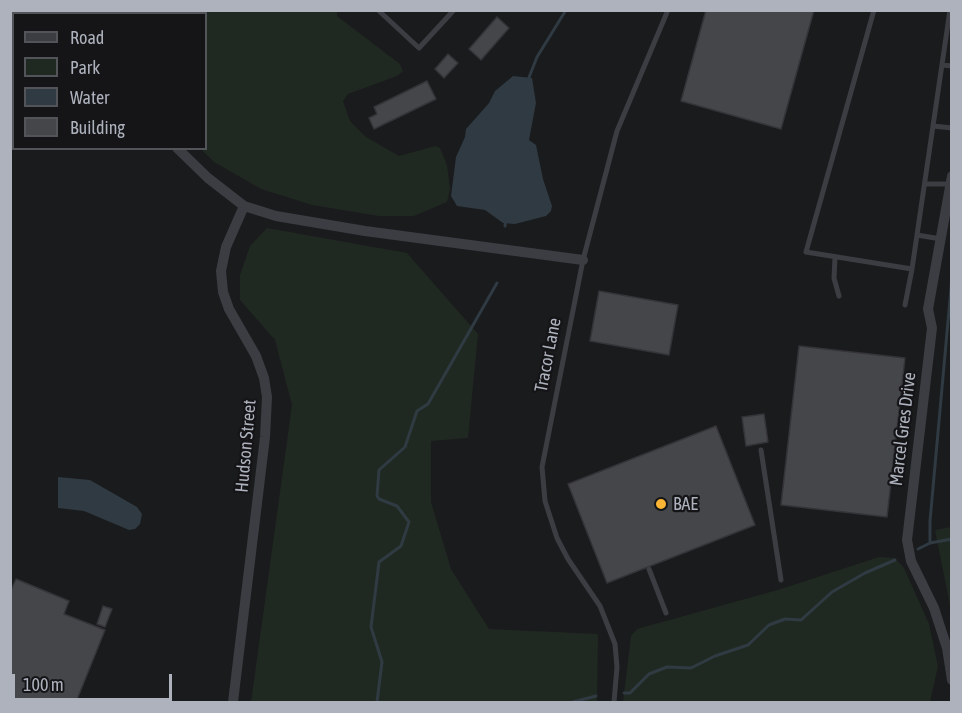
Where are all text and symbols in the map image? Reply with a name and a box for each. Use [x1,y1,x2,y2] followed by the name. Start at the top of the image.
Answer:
[12,12,207,150] legend
[70,27,104,48] text: Road
[70,57,100,78] text: Park
[70,87,109,108] text: Water
[70,117,125,138] text: Building
[530,316,566,394] street label: Tracor Lane
[885,371,921,487] street label: Marcel Gres Drive
[231,399,261,493] street label: Hudson Street
[673,493,698,515] place label: BAE
[654,497,668,511] marker: BAE
[15,662,176,700] scale bar
[23,674,64,695] text: 100 m

